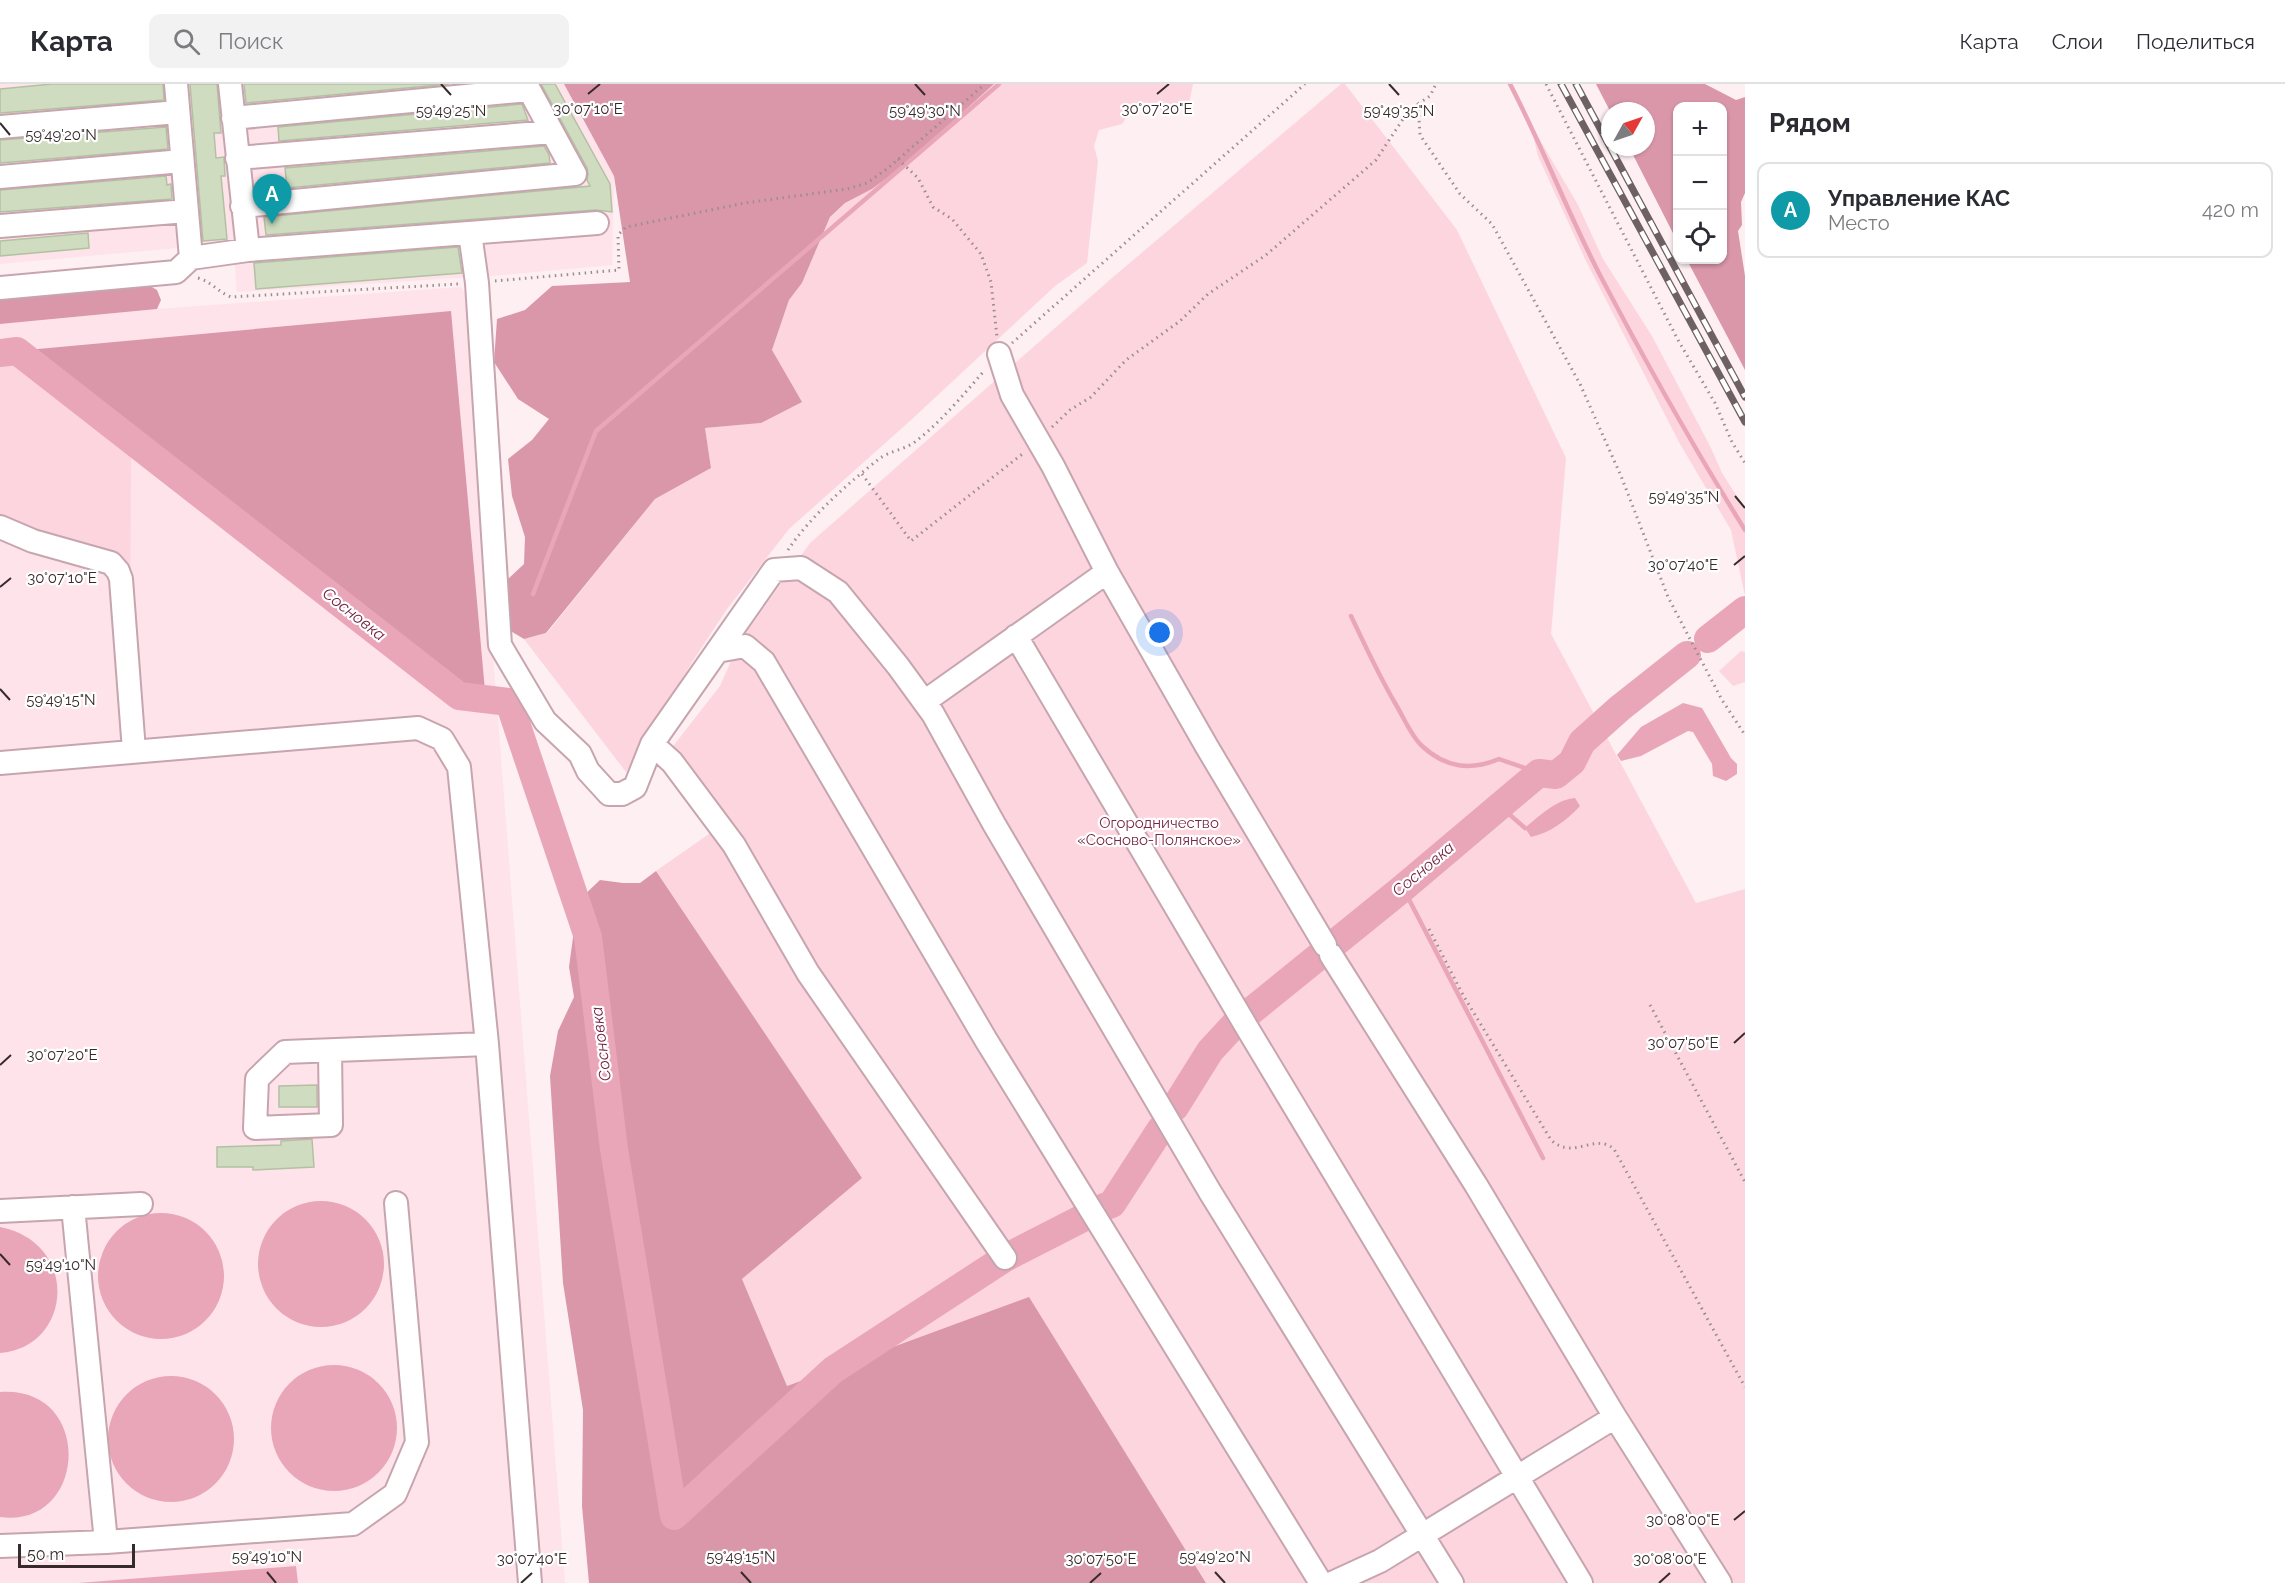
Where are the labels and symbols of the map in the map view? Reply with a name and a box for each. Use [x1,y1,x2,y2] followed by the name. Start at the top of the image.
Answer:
[553,100,623,118] text: 30°07'10"E
[1121,100,1193,118] text: 30°07'20"E
[416,102,486,120] text: 59°49'25"N
[889,102,961,120] text: 59°49'30"N
[1364,102,1434,120] text: 59°49'35"N
[1601,102,1655,156] north arrow
[25,126,97,144] text: 59°49'20"N
[252,174,292,224] pin: A
[1649,488,1719,506] text: 59°49'35"N
[1648,556,1718,574] text: 30°07'40"E
[27,569,97,587] text: 30°07'10"E
[319,583,390,645] water label: Сосновка
[1145,618,1174,647] your location
[26,691,96,709] text: 59°49'15"N
[1077,814,1241,849] park label: Огородничество «Сосново-Полянское»
[1388,837,1458,900] water label: Сосновка
[587,1005,615,1082] water label: Сосновка
[1647,1034,1719,1052] text: 30°07'50"E
[26,1046,98,1064] text: 30°07'20"E
[26,1256,96,1274] text: 59°49'10"N
[1646,1511,1720,1529] text: 30°08'00"E
[18,1541,135,1568] scale bar
[232,1548,302,1566] text: 59°49'10"N
[706,1548,776,1566] text: 59°49'15"N
[1179,1548,1251,1566] text: 59°49'20"N
[497,1550,567,1568] text: 30°07'40"E
[1065,1550,1137,1568] text: 30°07'50"E
[1633,1550,1707,1568] text: 30°08'00"E

